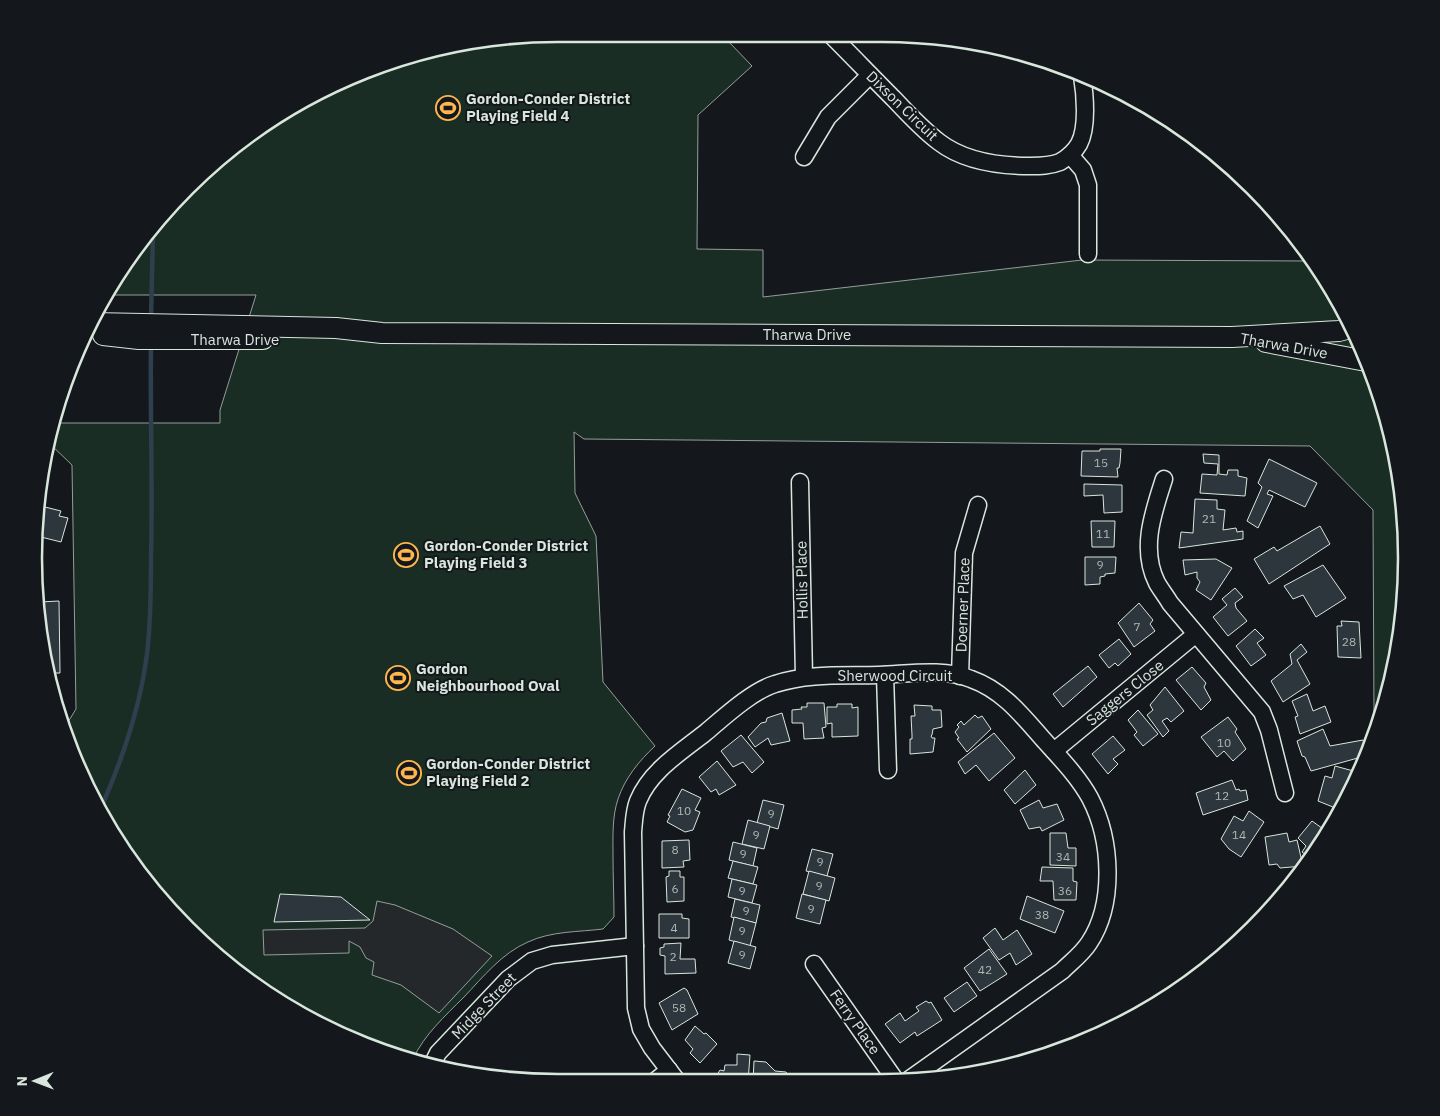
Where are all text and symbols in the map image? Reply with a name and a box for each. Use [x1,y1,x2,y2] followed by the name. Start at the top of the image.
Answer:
[862,67,942,145] street label: Dixson Circuit
[466,89,630,125] place label: Gordon-Conder District Playing Field 4
[435,95,461,121] sports icon: Gordon-Conder District Playing Field 4
[763,325,851,344] street label: Tharwa Drive
[1239,328,1329,363] street label: Tharwa Drive
[191,330,279,349] street label: Tharwa Drive
[1094,455,1108,470] house number: 15
[1202,511,1216,526] house number: 21
[1096,526,1110,541] house number: 11
[424,536,588,572] place label: Gordon-Conder District Playing Field 3
[791,541,812,619] street label: Hollis Place
[393,542,419,568] sports icon: Gordon-Conder District Playing Field 3
[951,557,974,653] street label: Doerner Place
[1096,557,1104,572] house number: 9
[1133,619,1141,634] house number: 7
[1342,634,1356,649] house number: 28
[1082,656,1167,730] street label: Saggers Close
[416,659,560,695] place label: Gordon Neighbourhood Oval
[385,665,411,691] sports icon: Gordon Neighbourhood Oval
[837,666,953,685] street label: Sherwood Circuit
[1217,735,1231,750] house number: 10
[426,754,590,790] place label: Gordon-Conder District Playing Field 2
[396,760,422,786] sports icon: Gordon-Conder District Playing Field 2
[1215,788,1229,803] house number: 12
[677,803,691,818] house number: 10
[767,806,775,821] house number: 9
[752,827,760,842] house number: 9
[1232,827,1246,842] house number: 14
[671,842,679,857] house number: 8
[739,846,747,861] house number: 9
[1056,849,1070,864] house number: 34
[816,854,824,869] house number: 9
[815,878,823,893] house number: 9
[671,881,679,896] house number: 6
[738,883,746,898] house number: 9
[1058,883,1072,898] house number: 36
[807,901,815,916] house number: 9
[742,903,750,918] house number: 9
[1035,907,1049,922] house number: 38
[670,920,678,935] house number: 4
[738,923,746,938] house number: 9
[738,947,746,962] house number: 9
[669,949,677,964] house number: 2
[978,962,992,977] house number: 42
[447,968,520,1043] street label: Midge Street
[826,985,885,1058] street label: Ferry Place
[672,1000,686,1015] house number: 58
[10,1056,60,1106] north arrow
[13,1076,31,1086] text: N

